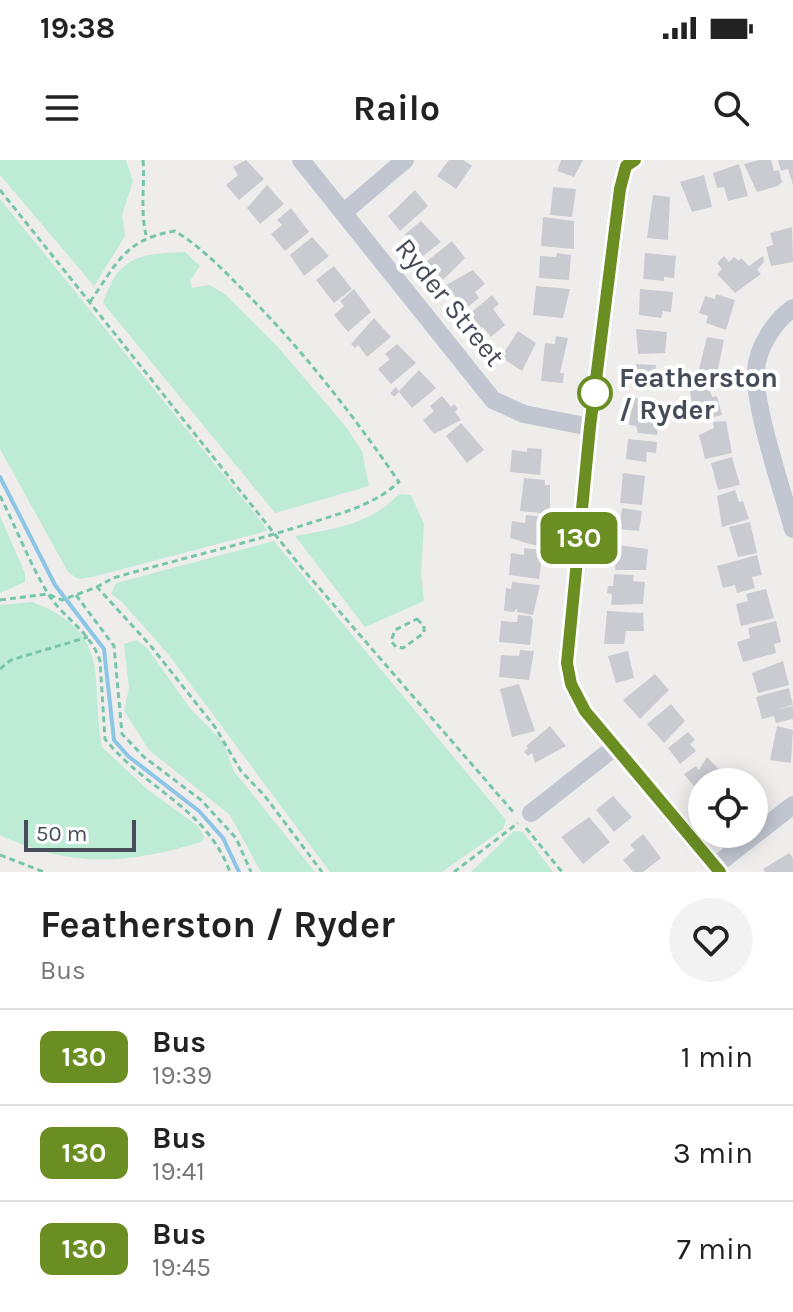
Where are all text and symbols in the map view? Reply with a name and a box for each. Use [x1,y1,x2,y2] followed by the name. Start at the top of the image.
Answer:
[40,10,115,46] text: 19:38
[40,86,84,130] icon: menu
[709,86,753,130] icon: search
[353,87,440,129] text: Railo
[388,231,512,373] street label: Ryder Street
[619,361,778,426] place label: Featherston / Ryder
[578,376,612,410] marker: Featherston / Ryder
[533,512,625,564] line badge: 130
[556,521,602,554] text: 130
[688,768,768,848] map controls
[688,768,768,848] button: locate
[24,816,136,852] scale bar
[36,821,87,847] text: 50 m
[669,898,753,982] button: heart
[40,902,395,947] text: Featherston / Ryder
[40,955,86,986] text: Bus
[152,1024,206,1060] text: Bus
[681,1039,753,1075] text: 1 min
[61,1040,107,1073] text: 130
[152,1060,212,1091] text: 19:39
[152,1120,206,1156] text: Bus
[673,1135,753,1171] text: 3 min
[61,1136,107,1169] text: 130
[152,1156,205,1187] text: 19:41
[152,1216,206,1252] text: Bus
[677,1231,753,1267] text: 7 min
[61,1232,107,1265] text: 130
[152,1252,211,1283] text: 19:45

